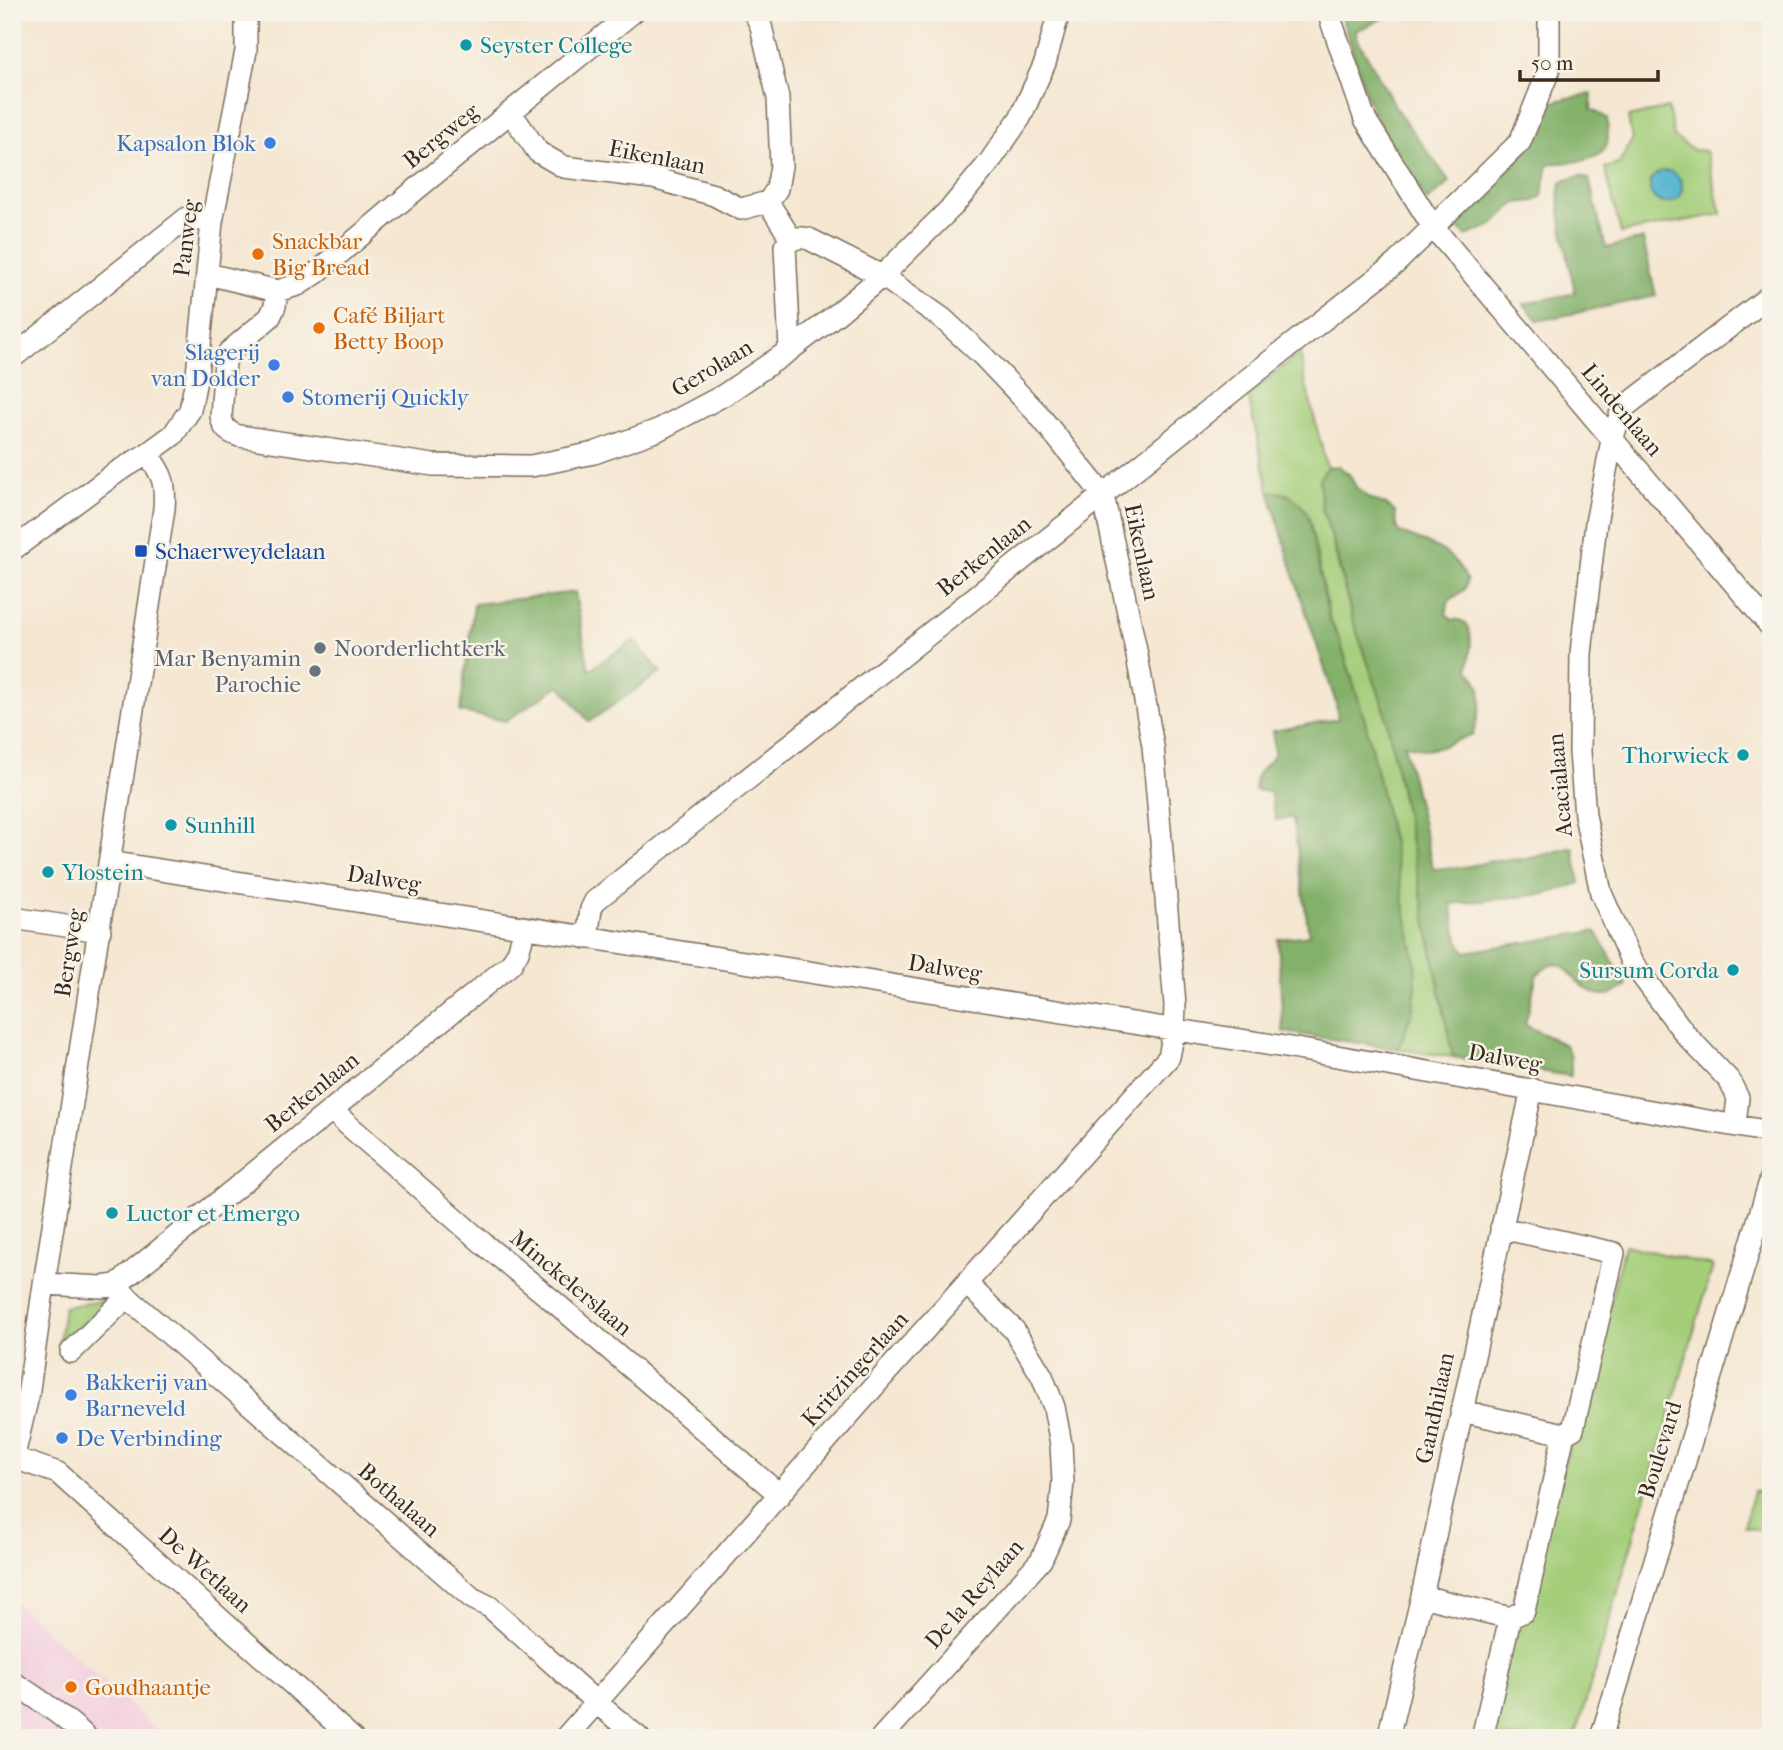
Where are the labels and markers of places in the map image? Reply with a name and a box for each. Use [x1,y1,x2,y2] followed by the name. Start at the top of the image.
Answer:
[480,32,632,59] place label: Seyster College
[458,37,474,53] marker: Seyster College
[116,130,257,157] place label: Kapsalon Blok
[262,135,278,151] marker: Kapsalon Blok
[272,228,370,281] place label: Snackbar Big Bread
[250,246,266,262] marker: Snackbar Big Bread
[333,302,445,355] place label: Café Biljart Betty Boop
[311,320,327,336] marker: Café Biljart Betty Boop
[151,339,260,392] place label: Slagerij van Dolder
[266,357,282,373] marker: Slagerij van Dolder
[302,384,470,411] place label: Stomerij Quickly
[280,389,296,405] marker: Stomerij Quickly
[155,538,326,565] place label: Schaerweydelaan
[133,543,149,559] marker: Schaerweydelaan
[334,635,507,662] place label: Noorderlichtkerk
[312,640,328,656] marker: Noorderlichtkerk
[154,645,302,698] place label: Mar Benyamin Parochie
[307,663,323,679] marker: Mar Benyamin Parochie
[1622,742,1730,769] place label: Thorwieck
[1735,747,1751,763] marker: Thorwieck
[185,812,256,839] place label: Sunhill
[163,817,179,833] marker: Sunhill
[61,859,144,886] place label: Ylostein
[40,864,56,880] marker: Ylostein
[1579,957,1719,984] place label: Sursum Corda
[1725,962,1741,978] marker: Sursum Corda
[126,1200,300,1227] place label: Luctor et Emergo
[104,1205,120,1221] marker: Luctor et Emergo
[85,1369,209,1422] place label: Bakkerij van Barneveld
[63,1387,79,1403] marker: Bakkerij van Barneveld
[76,1425,222,1452] place label: De Verbinding
[54,1430,70,1446] marker: De Verbinding
[85,1674,211,1701] place label: Goudhaantje
[63,1679,79,1695] marker: Goudhaantje

